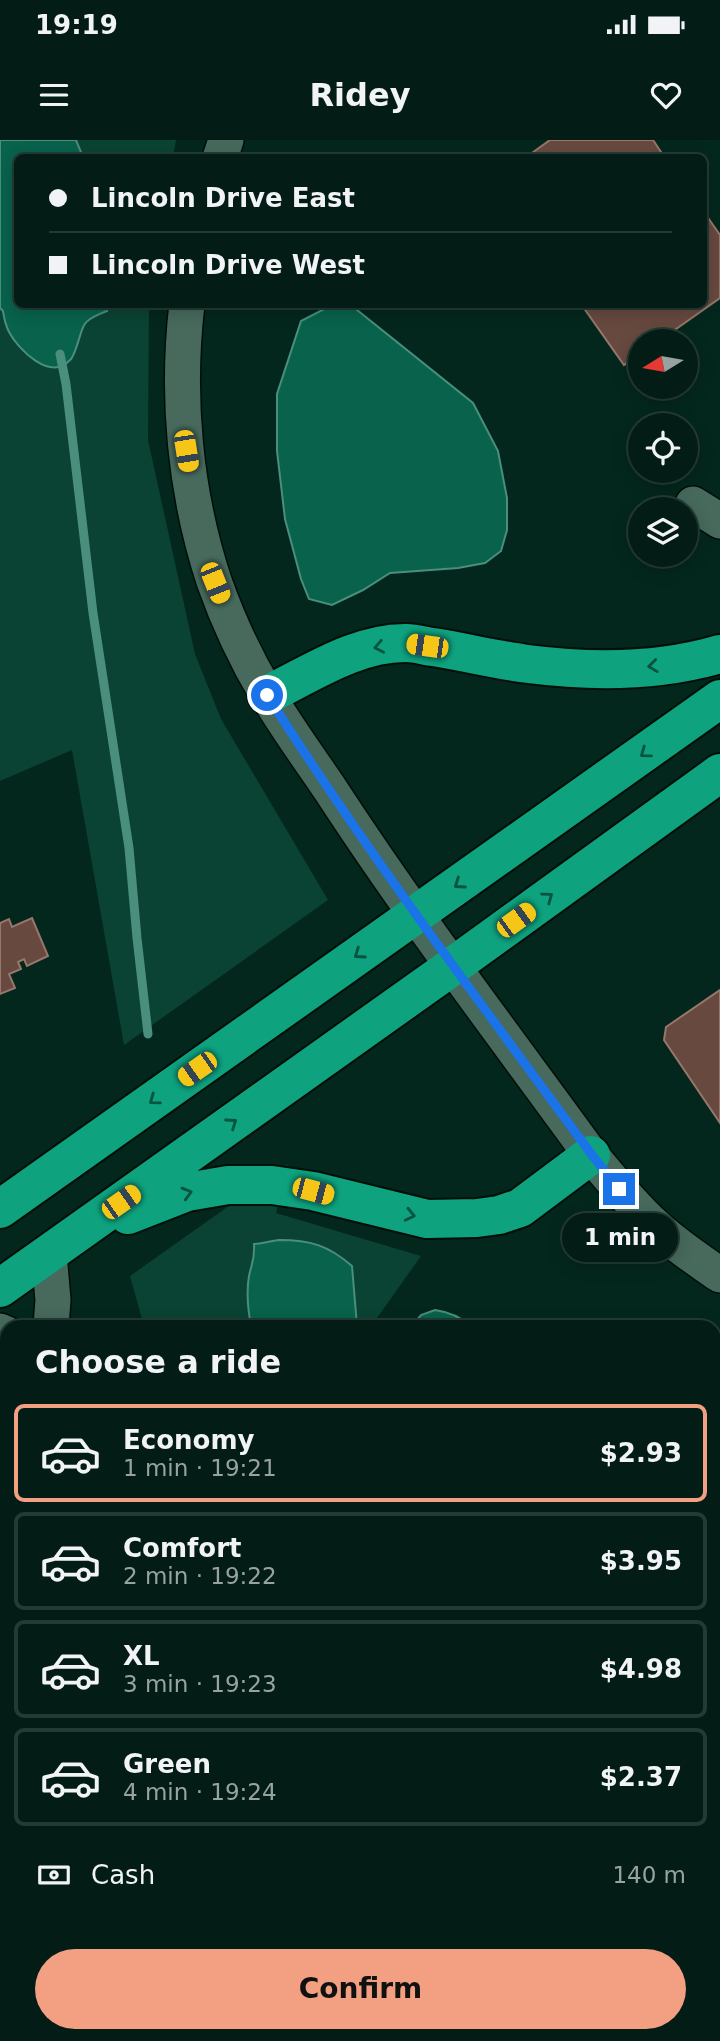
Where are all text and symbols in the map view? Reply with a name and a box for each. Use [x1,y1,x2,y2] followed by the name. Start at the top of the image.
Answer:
[35,10,118,40] text: 19:19
[35,76,73,114] icon: menu
[309,76,411,114] text: Ridey
[647,76,685,114] icon: heart
[91,183,355,213] text: Lincoln Drive East
[91,250,365,280] text: Lincoln Drive West
[628,329,698,399] north arrow
[628,329,698,567] map controls
[628,413,698,483] button: locate
[173,429,200,473] car
[628,497,698,567] button: layers
[198,560,233,606] car
[405,633,450,659] car
[373,639,385,654] one-way arrow
[647,658,659,673] one-way arrow
[251,679,283,711] route start
[640,745,653,757] one-way arrow
[454,876,467,888] one-way arrow
[540,893,553,905] one-way arrow
[493,899,540,941] car
[354,946,367,958] one-way arrow
[174,1048,221,1090] car
[149,1092,162,1104] one-way arrow
[224,1119,237,1131] one-way arrow
[603,1173,635,1205] route end
[290,1175,337,1207] car
[98,1181,145,1223] car
[180,1187,192,1202] one-way arrow
[404,1207,416,1222] one-way arrow
[561,1214,677,1262] callout: 1 min
[584,1224,656,1250] text: 1 min
[35,1343,281,1381] text: Choose a ride
[39,1422,102,1485] icon: car
[123,1425,254,1455] text: Economy
[600,1438,682,1468] text: $2.93
[123,1455,277,1481] text: 1 min · 19:21
[39,1530,102,1593] icon: car
[123,1533,241,1563] text: Comfort
[600,1546,682,1576] text: $3.95
[123,1563,277,1589] text: 2 min · 19:22
[39,1638,102,1701] icon: car
[123,1641,160,1671] text: XL
[600,1654,682,1684] text: $4.98
[123,1671,277,1697] text: 3 min · 19:23
[39,1746,102,1809] icon: car
[123,1749,211,1779] text: Green
[600,1762,682,1792] text: $2.37
[123,1779,277,1805] text: 4 min · 19:24
[35,1856,73,1894] icon: cash
[91,1860,155,1890] text: Cash
[612,1862,686,1888] text: 140 m
[35,1949,686,2029] button: Confirm

